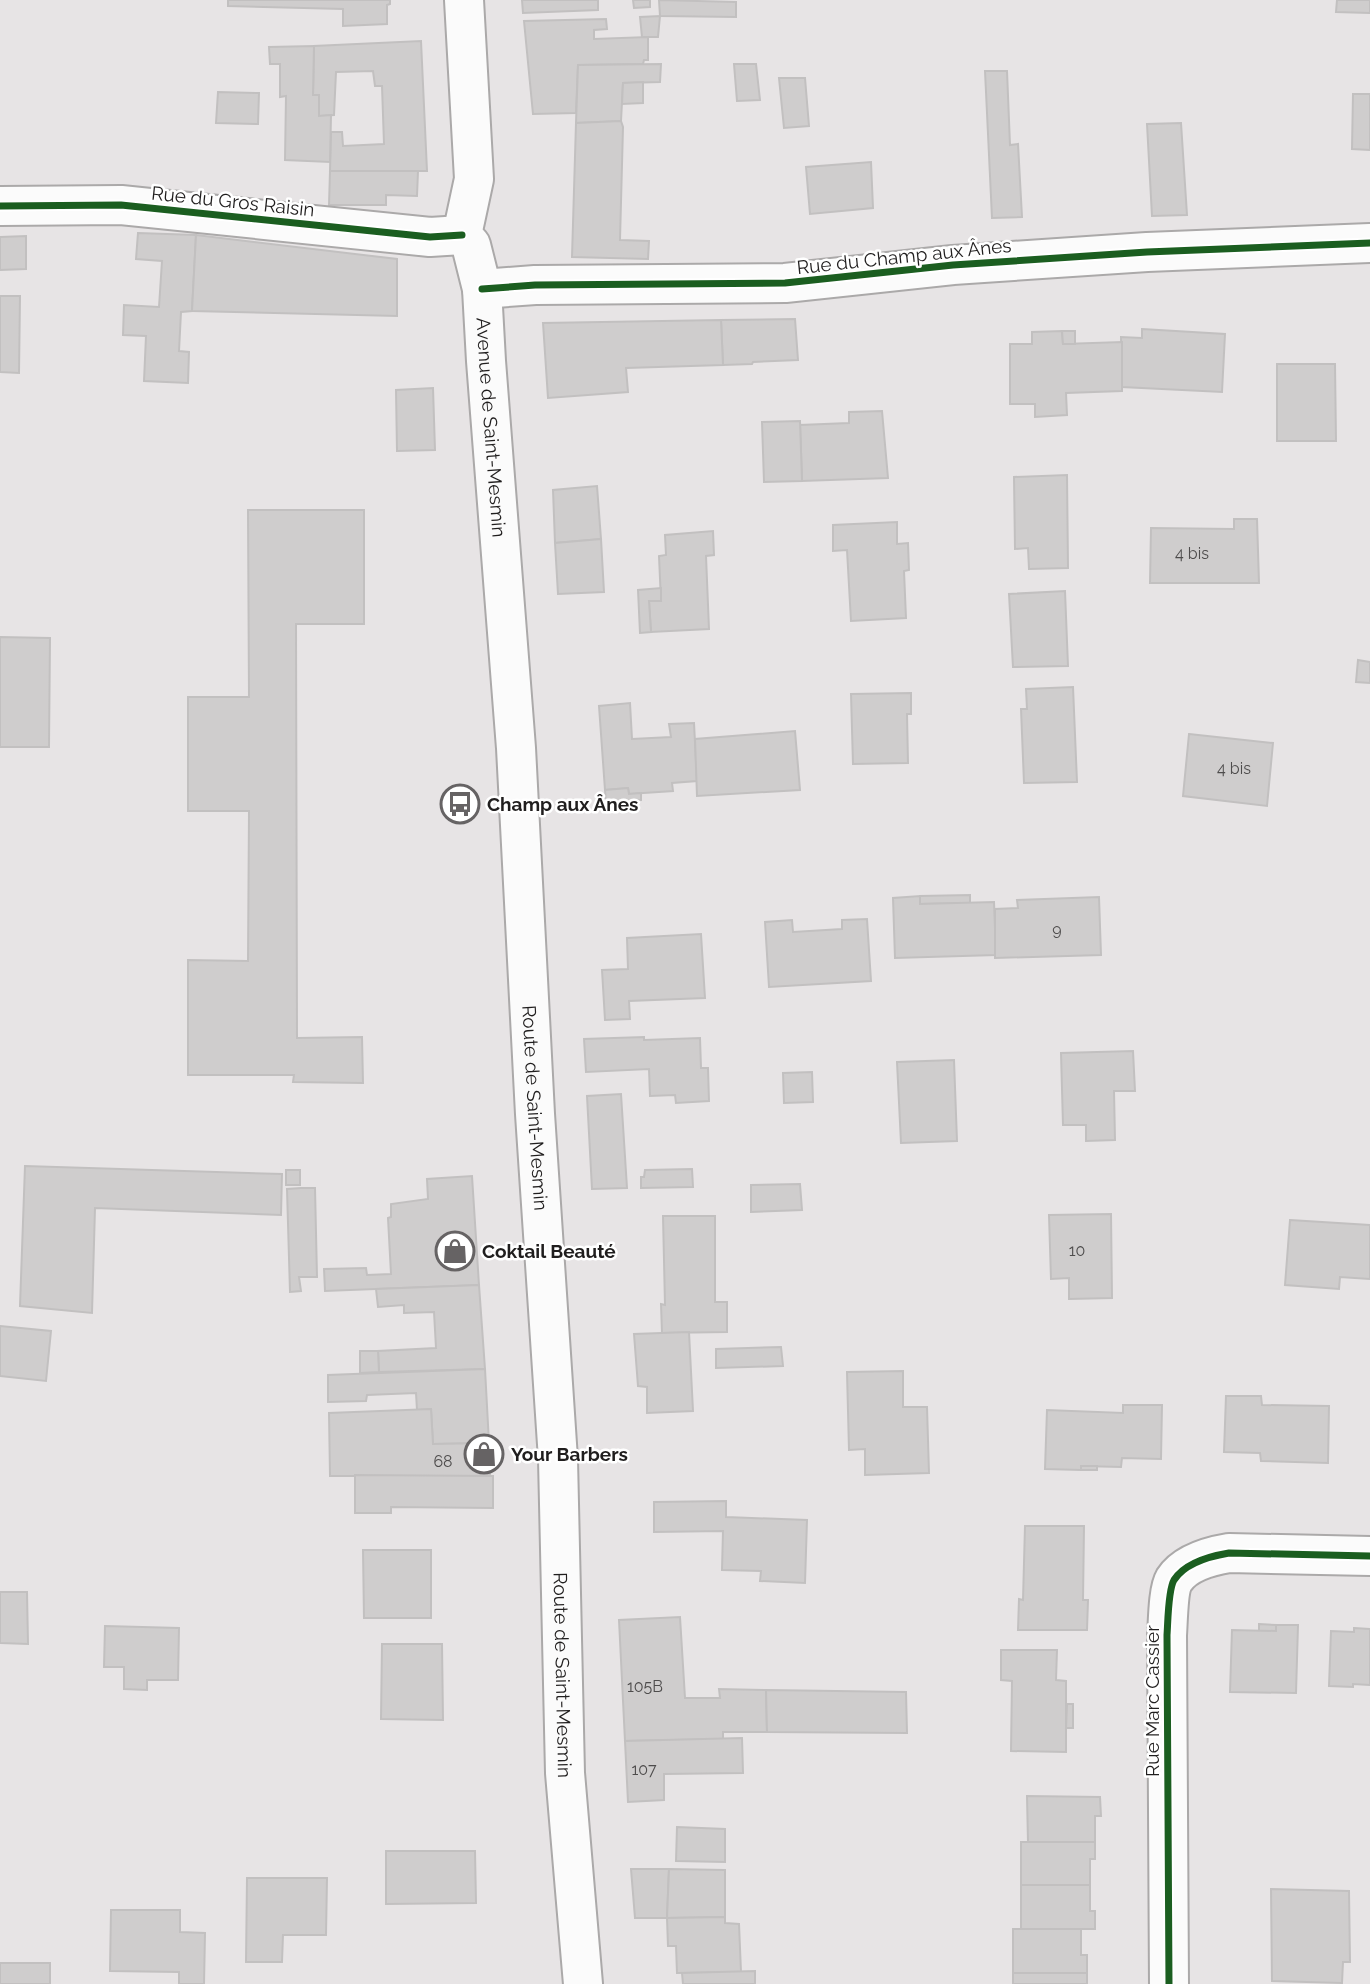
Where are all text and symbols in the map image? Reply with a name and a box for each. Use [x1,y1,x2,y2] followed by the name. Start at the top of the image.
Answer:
[150,181,316,221] street label: Rue du Gros Raisin
[796,234,1012,278] street label: Rue du Champ aux Ânes
[473,317,511,538] street label: Avenue de Saint-Mesmin
[1175,544,1209,563] house number: 4 bis
[1217,759,1251,778] house number: 4 bis
[439,783,481,825] bus stop icon: Champ aux Ânes
[487,793,638,815] place label: Champ aux Ânes
[1052,920,1062,939] house number: 9
[518,1005,552,1211] street label: Route de Saint-Mesmin
[434,1230,476,1272] shop icon: Coktail Beauté
[482,1240,616,1262] place label: Coktail Beauté
[1069,1241,1085,1260] house number: 10
[463,1433,505,1475] shop icon: Your Barbers
[511,1443,628,1465] place label: Your Barbers
[433,1452,453,1471] house number: 68
[550,1572,576,1778] street label: Route de Saint-Mesmin
[1141,1625,1163,1777] street label: Rue Marc Cassier
[627,1677,663,1696] house number: 105B
[631,1760,657,1779] house number: 107

